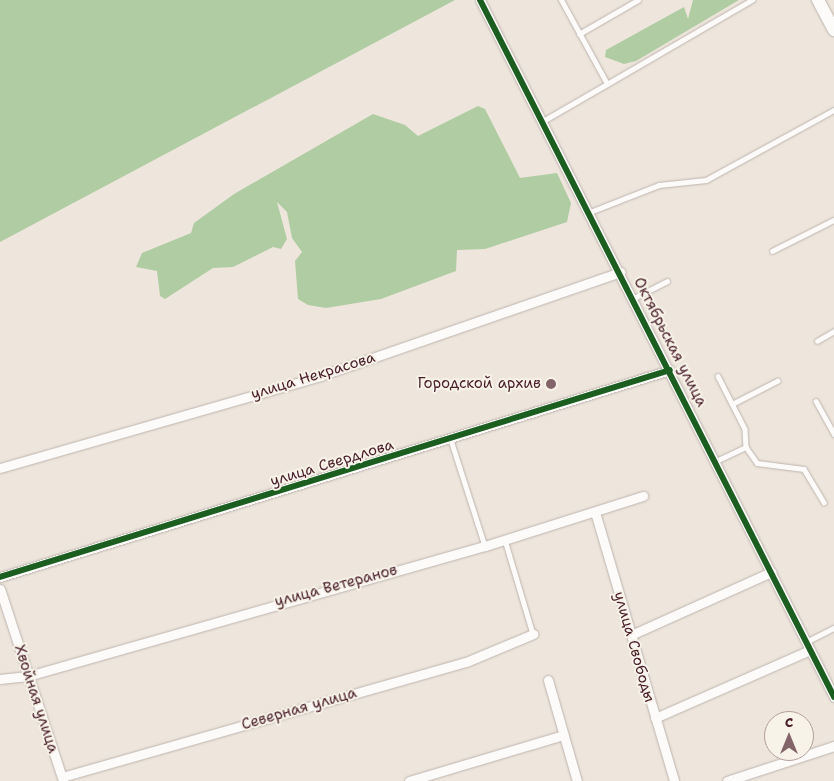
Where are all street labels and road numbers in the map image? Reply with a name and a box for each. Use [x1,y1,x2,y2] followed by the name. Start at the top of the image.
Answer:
[630,274,710,410] street label: Октябрьская улица
[249,349,377,403] street label: улица Некрасова
[268,436,396,490] street label: улица Свердлова
[273,561,399,611] street label: улица Ветеранов
[610,590,658,704] street label: улица Свободы
[10,643,62,755] street label: Хвойная улица
[239,684,359,734] street label: Северная улица

